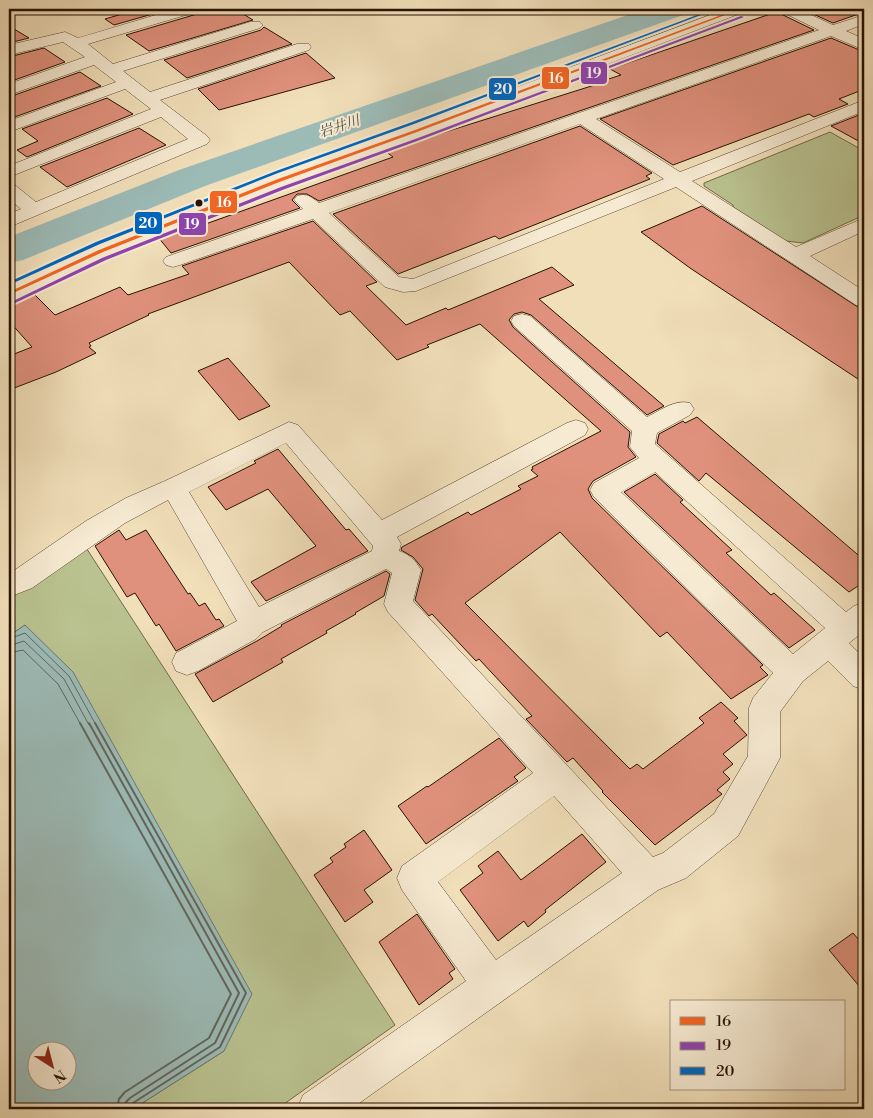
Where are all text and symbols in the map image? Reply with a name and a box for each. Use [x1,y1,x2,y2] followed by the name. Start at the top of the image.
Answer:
[580,61,608,85] line badge: 19
[586,65,602,83] text: 19
[541,66,570,90] line badge: 16
[548,70,564,88] text: 16
[488,77,517,101] line badge: 20
[494,81,512,99] text: 20
[317,111,364,142] water label: 岩井川
[209,190,238,214] line badge: 16
[216,194,232,212] text: 16
[194,198,204,208] unlabelled marker
[134,211,163,235] line badge: 20
[178,212,207,236] line badge: 19
[139,215,157,233] text: 20
[184,216,200,234] text: 19
[670,1000,846,1090] legend
[716,1012,731,1031] text: 16
[716,1036,731,1055] text: 19
[28,1040,78,1090] north arrow
[716,1062,735,1081] text: 20
[49,1065,69,1086] text: N

